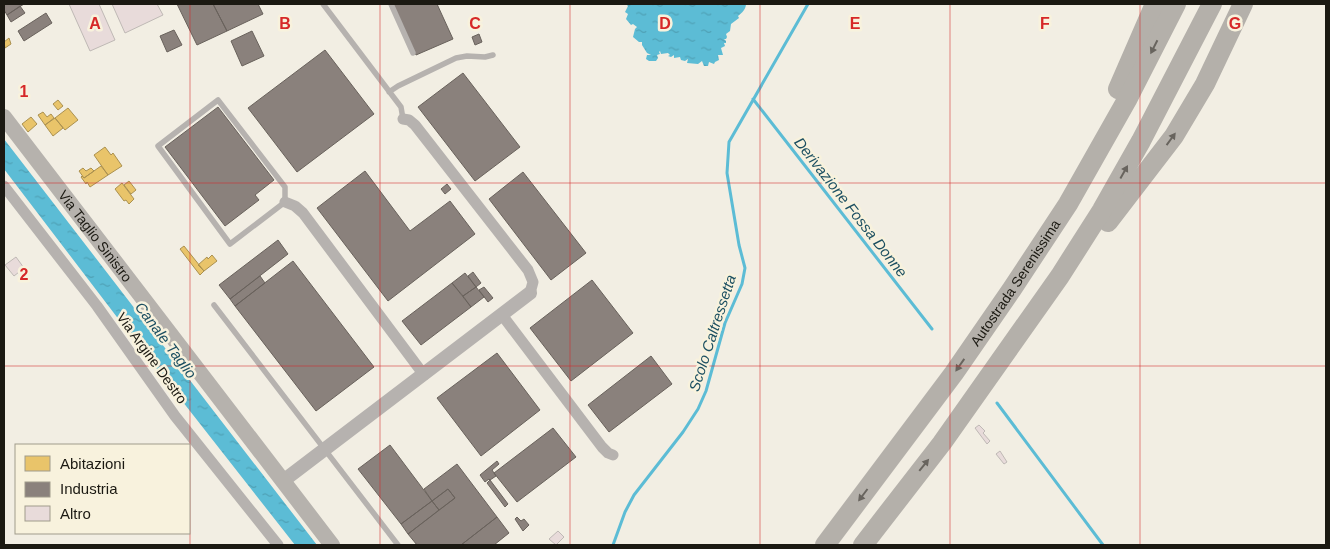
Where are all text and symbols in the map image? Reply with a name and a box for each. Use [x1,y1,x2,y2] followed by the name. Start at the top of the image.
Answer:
[89,15,101,32] text: A
[279,15,291,32] text: B
[469,15,481,32] text: C
[659,15,671,32] text: D
[850,15,861,32] text: E
[1040,15,1050,32] text: F
[1229,15,1241,32] text: G
[1150,40,1158,54] one-way arrow
[20,83,29,100] text: 1
[1166,132,1176,146] one-way arrow
[791,134,911,280] water label: Derivazione Fossa Donne
[1120,164,1128,179] one-way arrow
[55,187,135,285] street label: Via Taglio Sinistro
[967,217,1064,349] street label: Autostrada Serenissima
[20,266,29,283] text: 2
[685,272,739,394] water label: Scolo Caltressetta
[132,298,200,382] water label: Canale Taglio
[114,309,191,407] street label: Via Argine Destro
[955,358,965,372] one-way arrow
[15,444,190,534] legend
[60,455,125,472] text: Abitazioni
[919,459,930,472] one-way arrow
[60,480,118,497] text: Industria
[858,488,868,502] one-way arrow
[60,505,91,522] text: Altro

